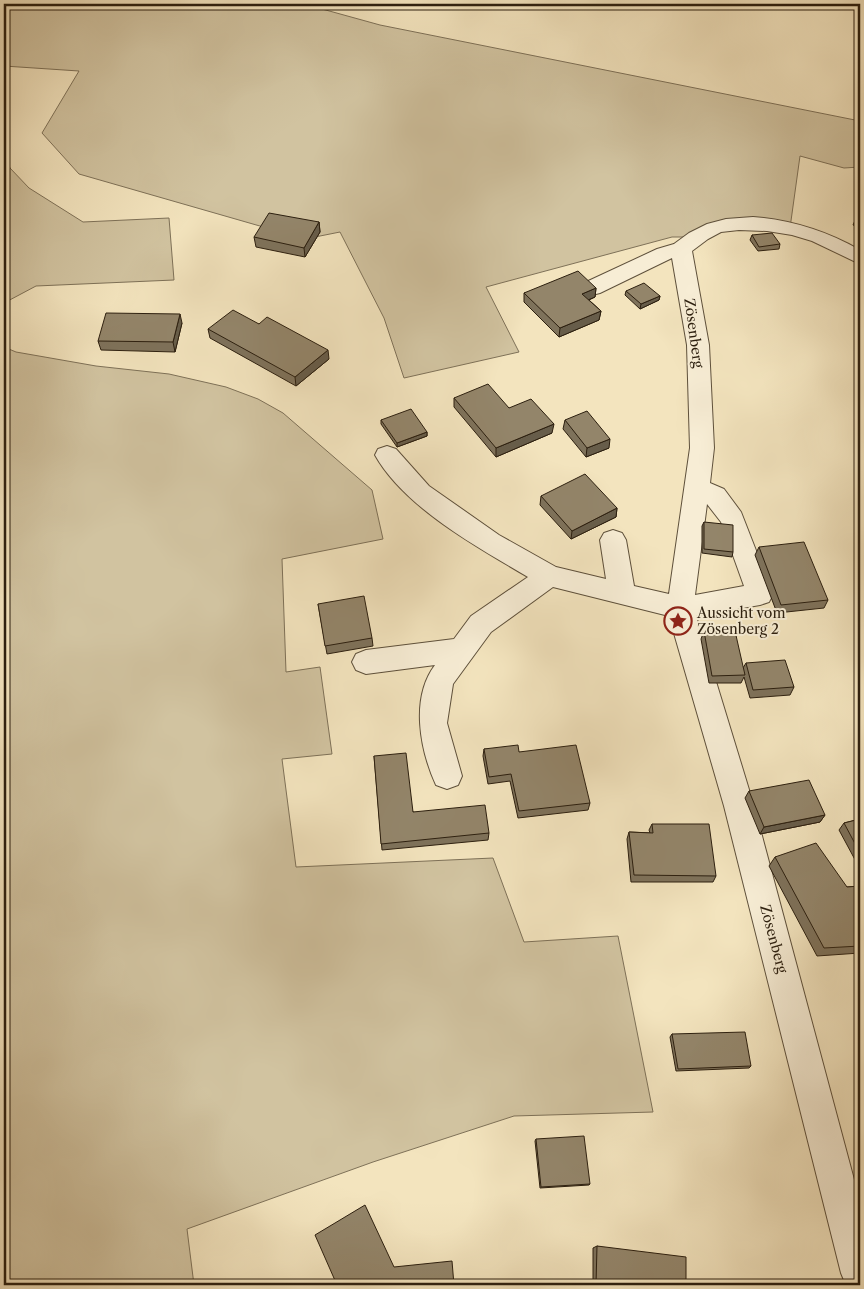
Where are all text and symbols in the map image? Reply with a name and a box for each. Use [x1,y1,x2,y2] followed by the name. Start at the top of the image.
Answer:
[680,297,708,370] street label: Zösenberg
[696,604,785,638] place label: Aussicht vom Zösenberg 2
[663,606,693,636] place icon: Aussicht vom Zösenberg 2
[756,903,792,976] street label: Zösenberg

